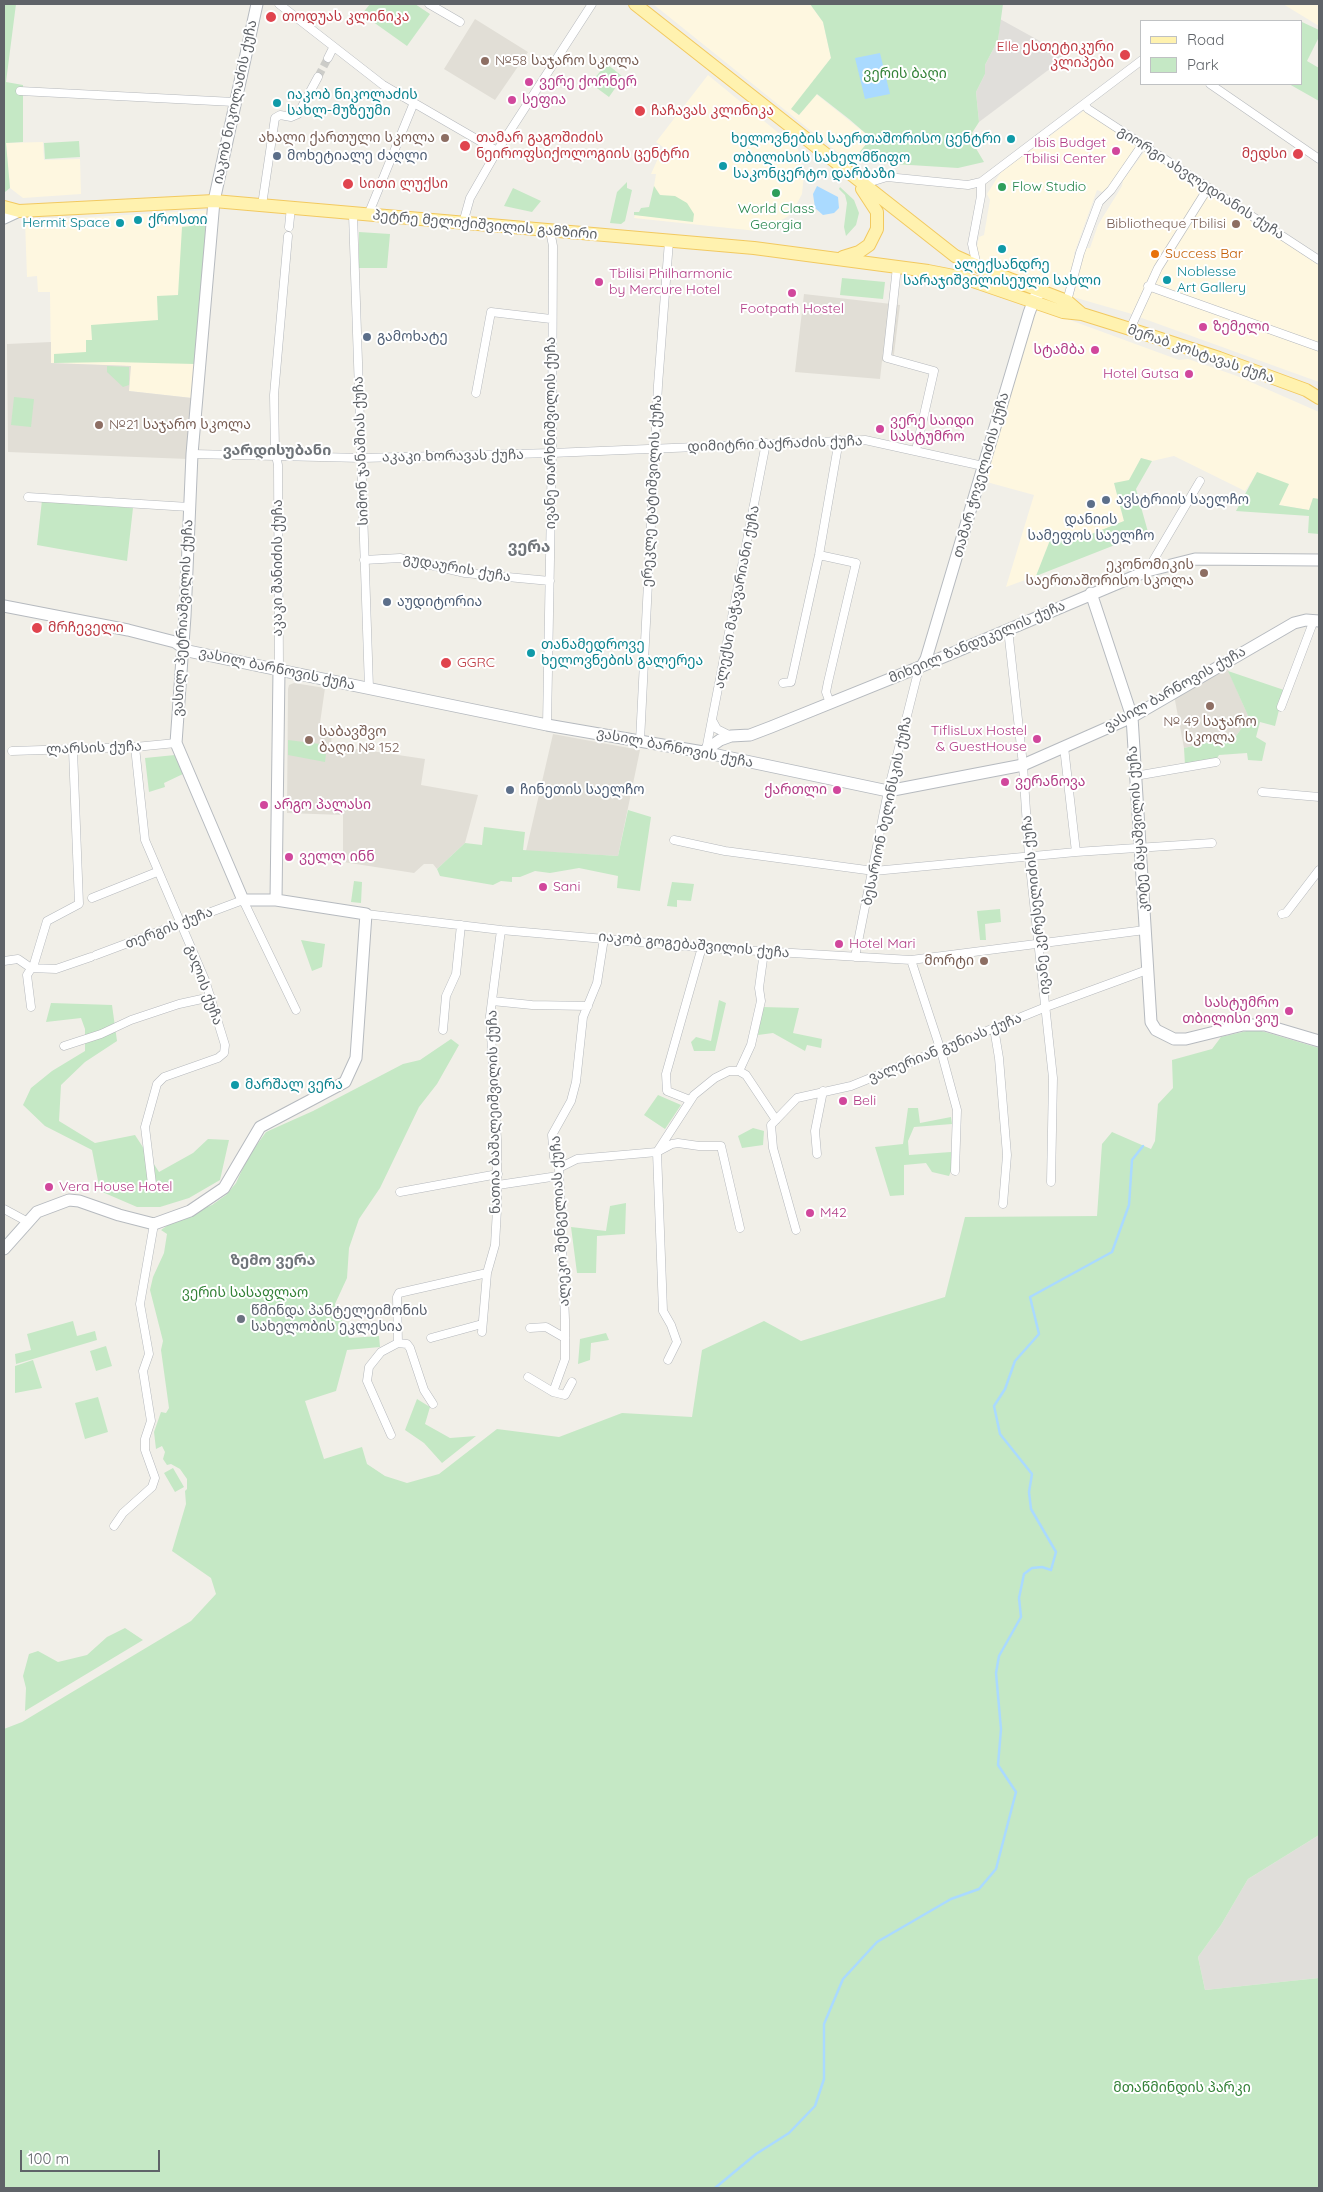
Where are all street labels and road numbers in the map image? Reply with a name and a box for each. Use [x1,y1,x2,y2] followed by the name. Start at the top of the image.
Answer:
[209,18,261,186] street label: იაკობ ნიკოლაძის ქუჩა
[1115,123,1287,243] street label: გიორგი ახვლედიანის ქუჩა
[372,207,598,243] street label: პეტრე მელიქიშვილის გამზირი
[1125,321,1277,387] street label: მერაბ კოსტავას ქუჩა
[543,337,559,529] street label: ივანე თარხნიშვილის ქუჩა
[350,376,372,526] street label: სიმონ ჯანაშიას ქუჩა
[949,390,1013,560] street label: თამარ ჭოველიძის ქუჩა
[639,395,665,587] street label: ერეკლე ტატიშვილის ქუჩა
[687,433,863,455] street label: დიმიტრი ბაქრაძის ქუჩა
[382,446,524,466] street label: აკაკი ხორავას ქუჩა
[270,499,286,637] street label: აკაკი შანიძის ქუჩა
[711,504,763,690] street label: ალექსი მაჭავარიანი ქუჩა
[169,519,197,717] street label: ვასილ პეტრიაშვილის ქუჩა
[402,550,512,586] street label: გუდაურის ქუჩა
[886,597,1068,687] street label: მიხეილ ზანდუკელის ქუჩა
[1101,643,1249,735] street label: ვასილ ბარნოვის ქუჩა
[197,644,357,694] street label: ვასილ ბარნოვის ქუჩა
[859,715,915,907] street label: ბესარიონ ბელინსკის ქუჩა
[595,725,755,771] street label: ვასილ ბარნოვის ქუჩა
[46,738,142,758] street label: ლარსის ქუჩა
[1124,745,1152,913] street label: კოტე მაყაშვილის ქუჩა
[1018,814,1054,996] street label: ივანე კერესელიძის ქუჩა
[123,904,215,952] street label: თერგის ქუჩა
[598,928,790,962] street label: იაკობ გოგებაშვილის ქუჩა
[182,943,226,1027] street label: გალის ქუჩა
[866,1009,1024,1087] street label: ვალერიან გუნიას ქუჩა
[484,1010,504,1214] street label: ნათია ბაშალეიშვილის ქუჩა
[547,1135,573,1307] street label: ალეკო შენგელიას ქუჩა

